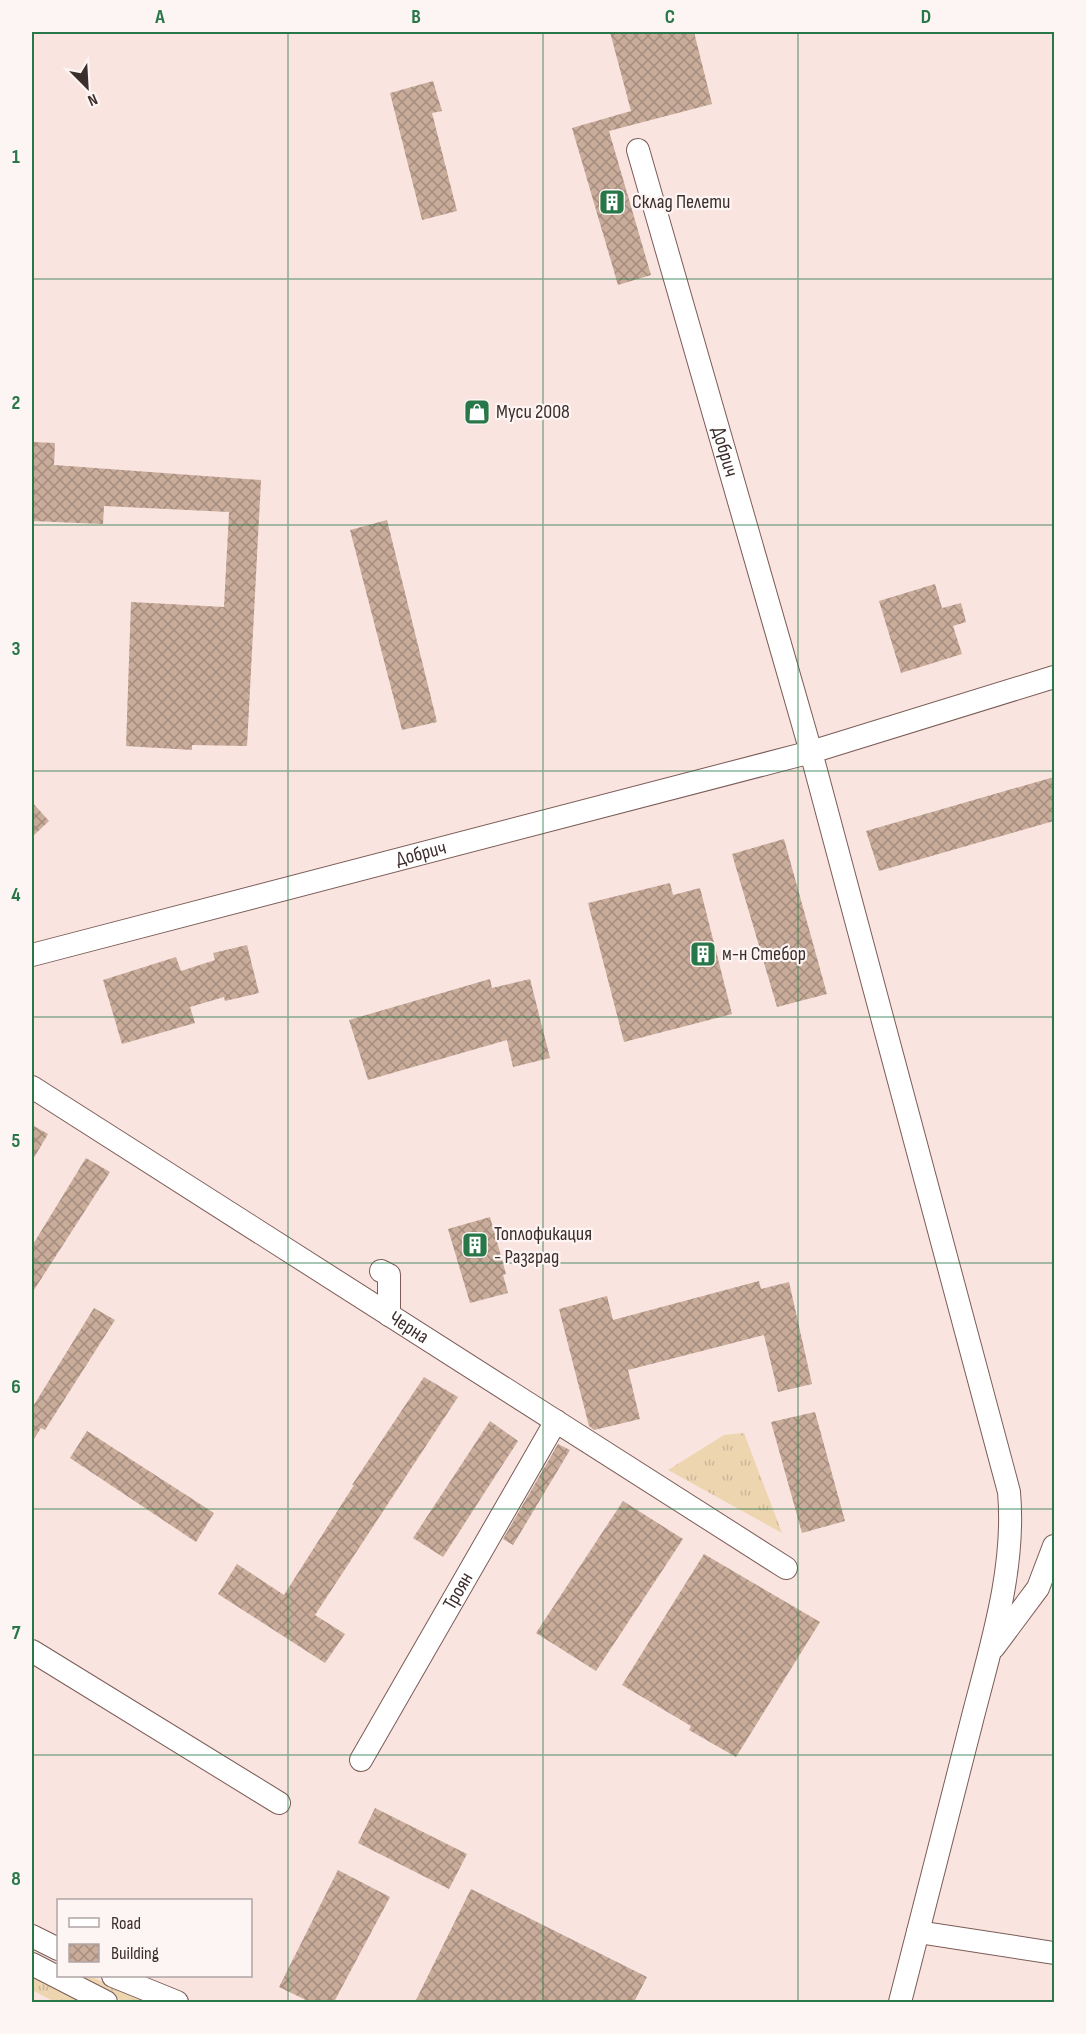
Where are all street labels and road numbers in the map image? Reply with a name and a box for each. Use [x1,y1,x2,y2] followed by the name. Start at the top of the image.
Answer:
[706,424,743,480] street label: Добрич
[393,836,449,872] street label: Добрич
[385,1306,433,1349] street label: Черна
[438,1568,478,1614] street label: Троян

